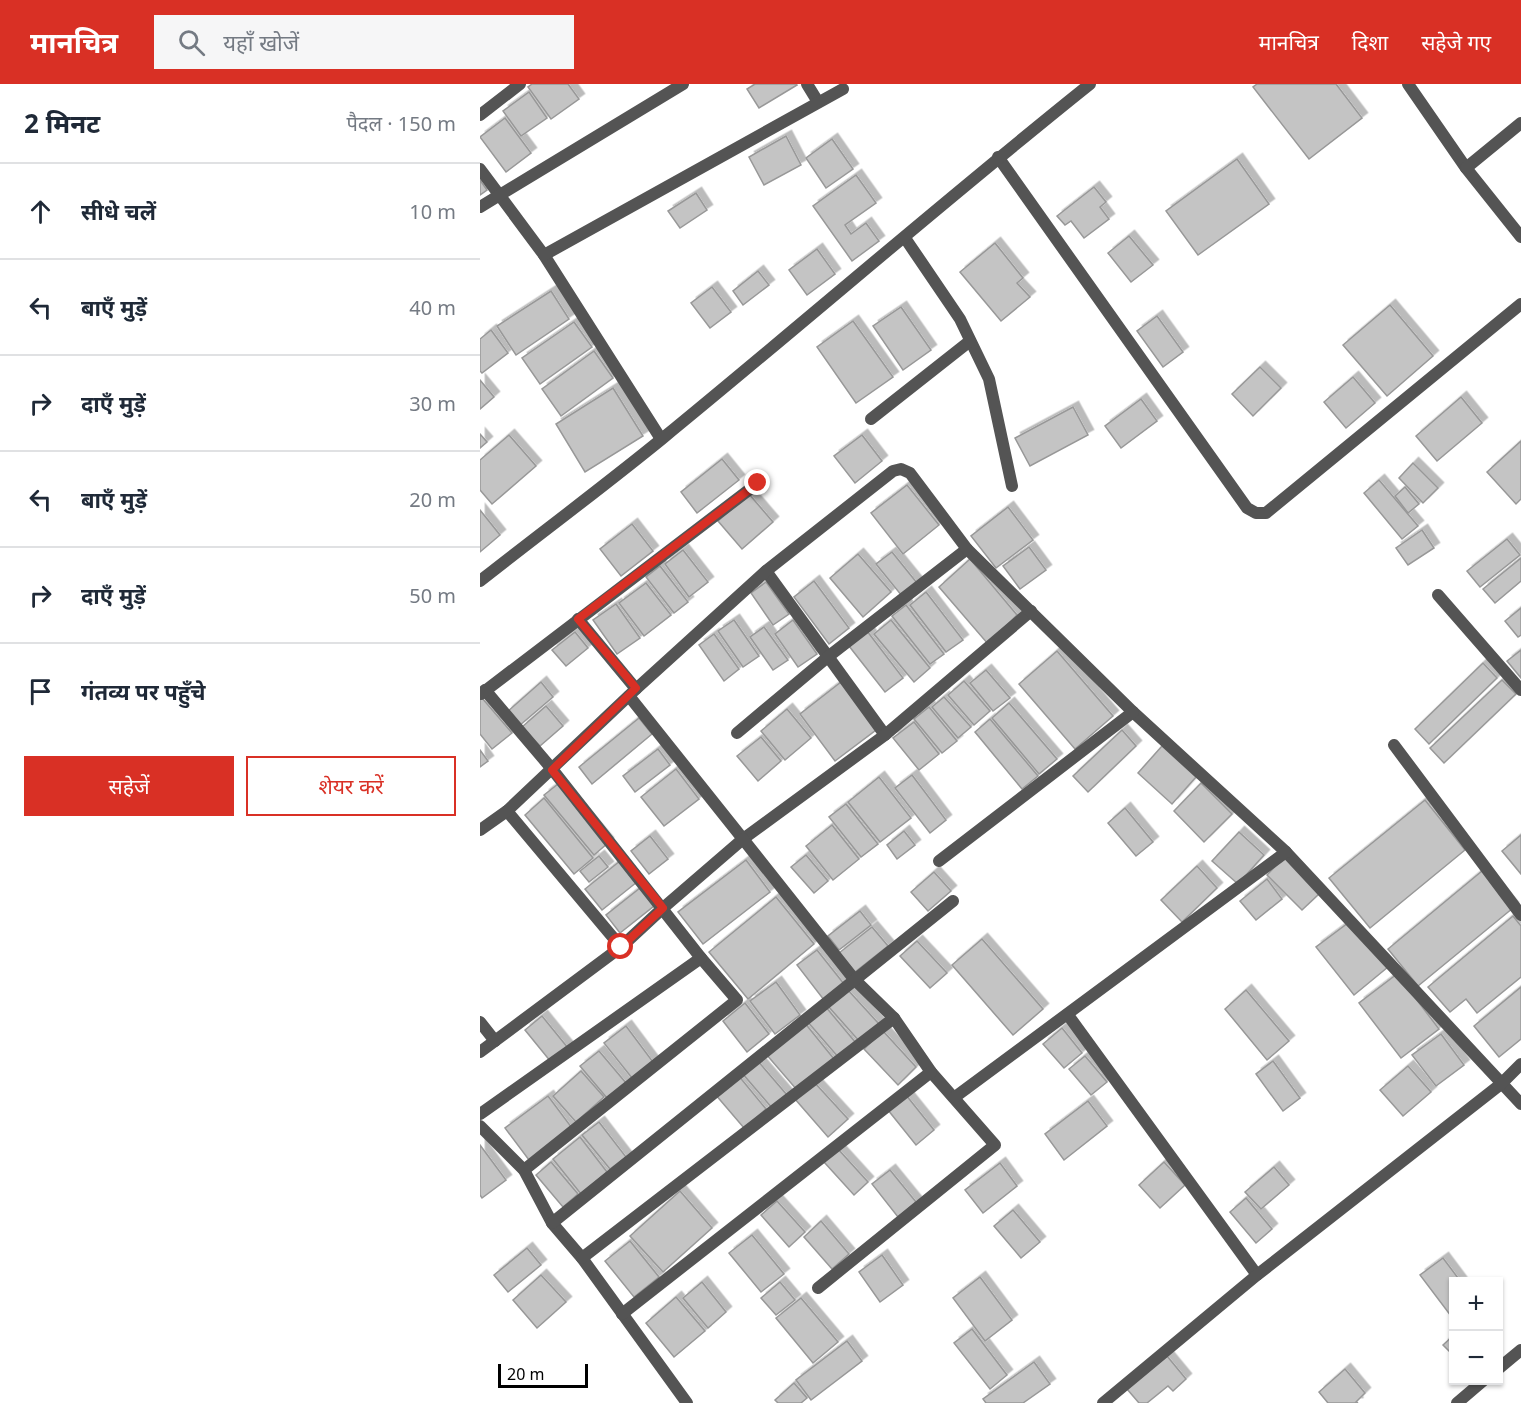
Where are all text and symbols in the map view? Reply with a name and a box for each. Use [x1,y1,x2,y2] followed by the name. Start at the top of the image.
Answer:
[154,15,574,69] search box
[30,23,118,61] text: मानचित्र
[175,26,208,59] icon: search
[223,27,299,57] text: यहाँ खोजें
[1259,28,1319,56] text: मानचित्र
[1352,28,1388,56] text: दिशा
[1421,28,1491,56] text: सहेजे गए
[24,105,100,141] text: 2 मिनट
[346,110,456,137] text: पैदल · 150 m
[24,195,57,228] icon: ahead
[81,196,156,226] text: सीधे चलें
[409,198,456,225] text: 10 m
[24,291,57,324] icon: left
[81,292,147,322] text: बाएँ मुड़ें
[409,294,456,321] text: 40 m
[24,387,57,420] icon: right
[81,388,146,418] text: दाएँ मुड़ें
[409,390,456,417] text: 30 m
[744,469,770,495] route end
[24,483,57,516] icon: left
[81,484,147,514] text: बाएँ मुड़ें
[409,486,456,513] text: 20 m
[24,579,57,612] icon: right
[81,580,146,610] text: दाएँ मुड़ें
[409,582,456,609] text: 50 m
[24,675,57,708] icon: arrive
[81,676,206,706] text: गंतव्य पर पहुँचे
[24,756,234,816] button: सहेजें
[246,756,456,816] button: शेयर करें
[607,933,633,959] route start
[1449,1277,1503,1385] map controls
[1449,1277,1503,1331] button: +
[1449,1331,1503,1385] button: −
[498,1361,588,1388] scale bar
[507,1363,544,1385] text: 20 m

